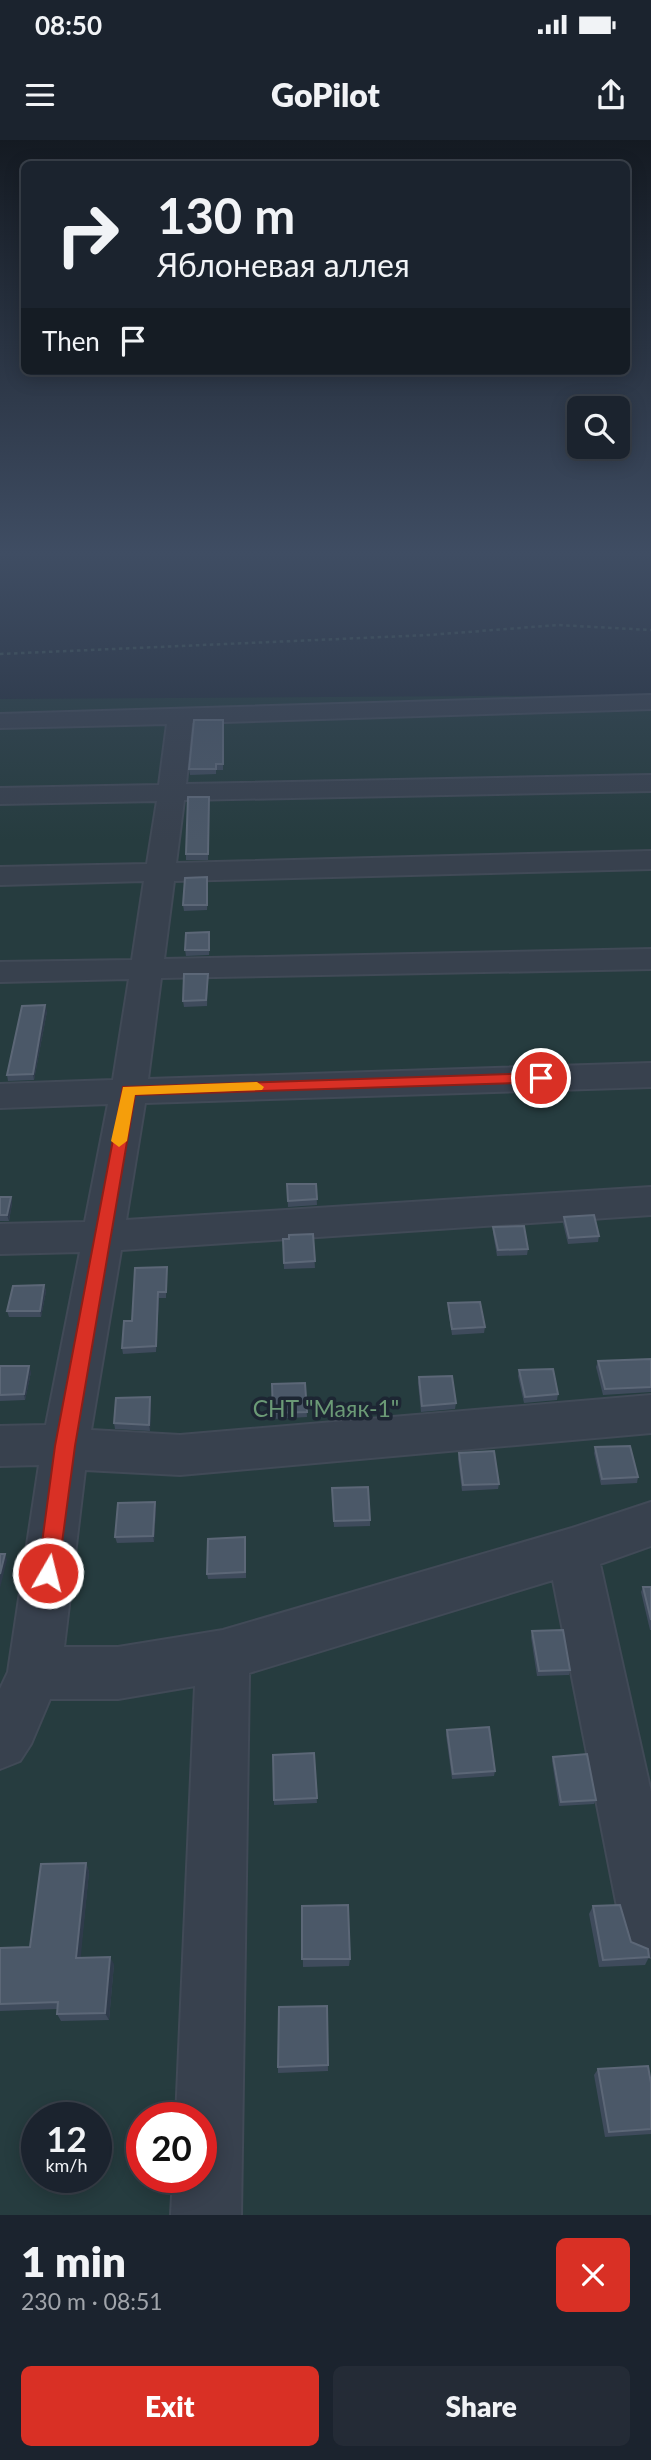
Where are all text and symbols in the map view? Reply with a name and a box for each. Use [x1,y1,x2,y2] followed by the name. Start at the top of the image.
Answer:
[35,9,102,41] text: 08:50
[271,75,380,114] text: GoPilot
[21,76,59,114] icon: menu
[592,76,630,114] icon: share
[157,186,295,244] text: 130 m
[42,189,133,280] icon: right
[157,245,410,284] text: Яблоневая аллея
[114,322,152,360] icon: arrive
[42,325,100,357] text: Then
[567,396,630,459] map controls
[567,396,630,459] button: search
[511,1048,571,1108] pin
[522,1059,560,1097] icon: arrive
[253,1394,399,1422] park label: СНТ "Маяк-1"
[11,1536,85,1610] position arrow
[126,2102,217,2193] speed limit sign: 20
[46,2117,87,2159] text: 12
[45,2154,88,2176] text: km/h
[21,2236,126,2286] text: 1 min
[556,2238,630,2312] button: close
[21,2287,163,2315] text: 230 m · 08:51
[21,2366,319,2446] button: Exit
[333,2366,630,2446] button: Share

